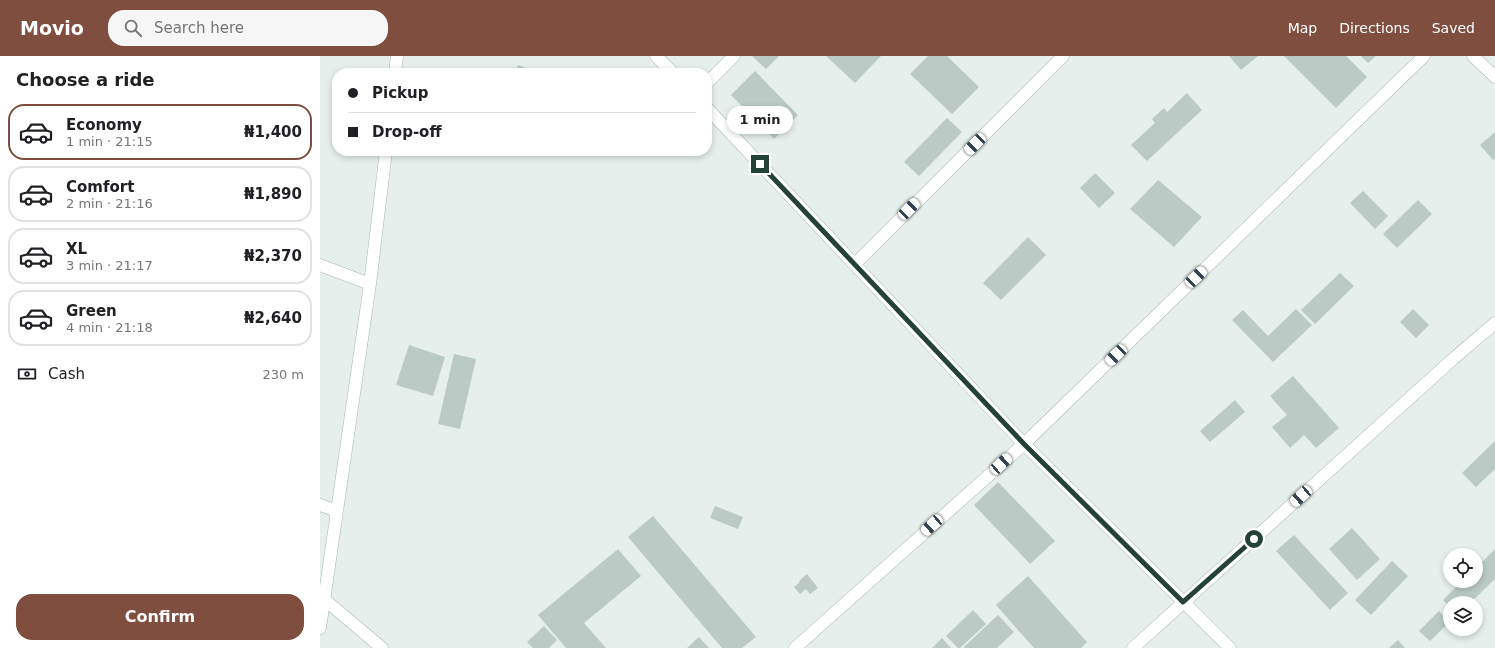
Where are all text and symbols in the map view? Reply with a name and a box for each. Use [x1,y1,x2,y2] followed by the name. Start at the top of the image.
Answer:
[108,10,388,46] search box
[20,17,84,39] text: Movio
[122,17,144,39] icon: search
[154,19,244,37] text: Search here
[1288,20,1317,36] text: Map
[1339,20,1410,36] text: Directions
[1432,20,1475,36] text: Saved
[16,69,155,90] text: Choose a ride
[372,84,428,102] text: Pickup
[727,106,793,134] callout: 1 min
[740,112,780,127] text: 1 min
[18,114,54,150] icon: car
[66,116,142,134] text: Economy
[244,123,302,141] text: ₦1,400
[372,123,442,141] text: Drop-off
[962,131,988,157] car
[66,134,153,149] text: 1 min · 21:15
[751,155,769,173] route end
[18,176,54,212] icon: car
[66,178,134,196] text: Comfort
[244,185,302,203] text: ₦1,890
[66,196,153,211] text: 2 min · 21:16
[896,196,922,222] car
[18,238,54,274] icon: car
[66,240,87,258] text: XL
[244,247,302,265] text: ₦2,370
[66,258,153,273] text: 3 min · 21:17
[1183,264,1209,290] car
[18,300,54,336] icon: car
[66,302,117,320] text: Green
[244,309,302,327] text: ₦2,640
[66,320,153,335] text: 4 min · 21:18
[1103,342,1129,368] car
[16,363,38,385] icon: cash
[48,365,85,383] text: Cash
[262,367,304,382] text: 230 m
[988,452,1014,476] car
[1288,484,1314,508] car
[919,513,945,537] car
[1245,530,1263,548] route start
[1443,548,1483,636] map controls
[1443,548,1483,588] button: locate
[16,594,304,640] button: Confirm
[1443,596,1483,636] button: layers

